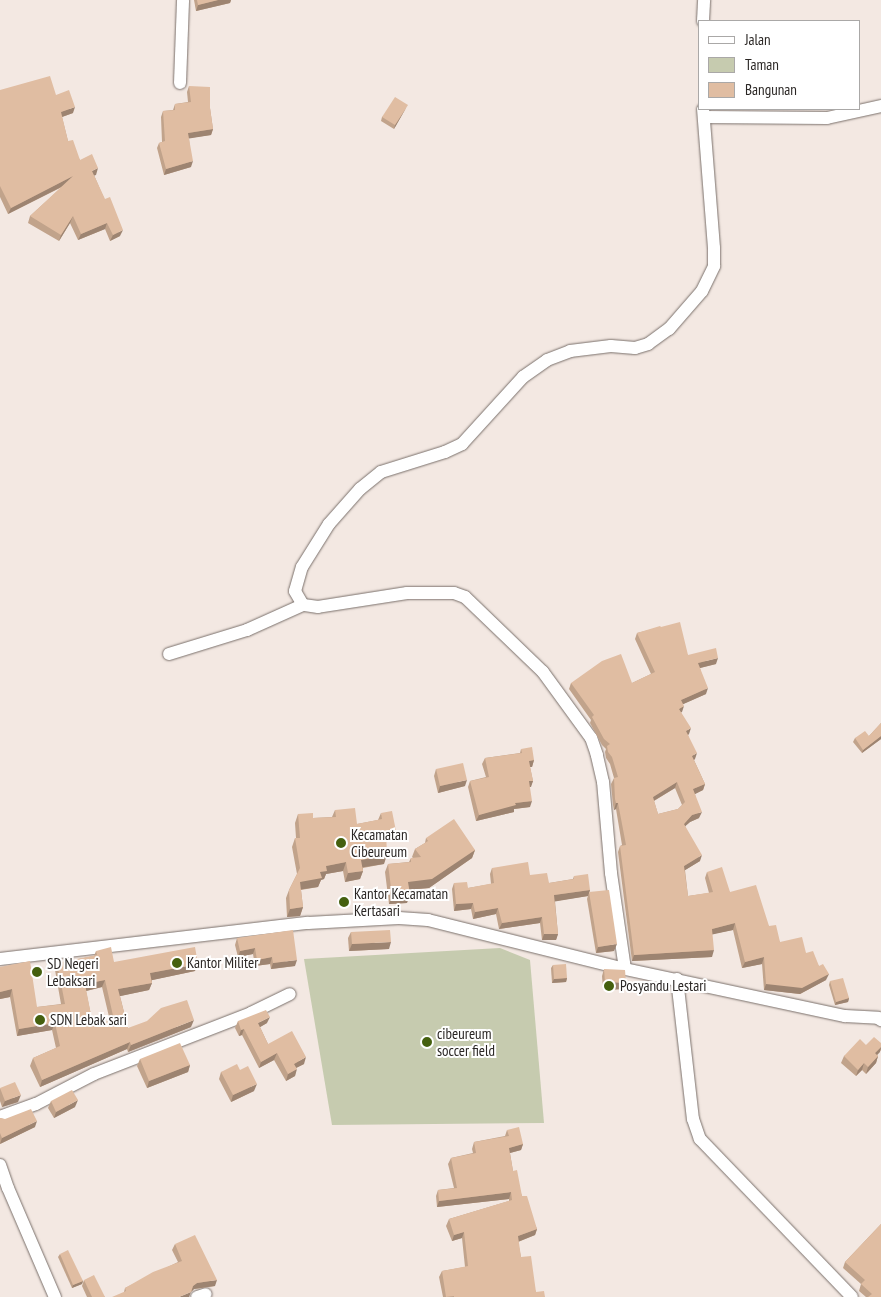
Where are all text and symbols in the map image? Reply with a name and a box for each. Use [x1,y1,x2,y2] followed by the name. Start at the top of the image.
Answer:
[698,20,861,110] legend
[745,30,771,49] text: Jalan
[745,55,779,74] text: Taman
[745,80,797,99] text: Bangunan
[351,825,408,860] place label: Kecamatan Cibeureum
[335,837,347,849] marker: Kecamatan Cibeureum
[354,884,448,919] place label: Kantor Kecamatan Kertasari
[338,896,350,908] marker: Kantor Kecamatan Kertasari
[47,954,99,989] place label: SD Negeri Lebaksari
[187,954,258,972] place label: Kantor Militer
[171,957,183,969] marker: Kantor Militer
[31,966,43,978] marker: SD Negeri Lebaksari
[620,977,707,995] place label: Posyandu Lestari
[602,979,616,993] marker: Posyandu Lestari
[50,1011,127,1029] place label: SDN Lebak sari
[34,1014,46,1026] marker: SDN Lebak sari
[437,1024,495,1059] place label: cibeureum soccer field
[421,1036,433,1048] marker: cibeureum soccer field

